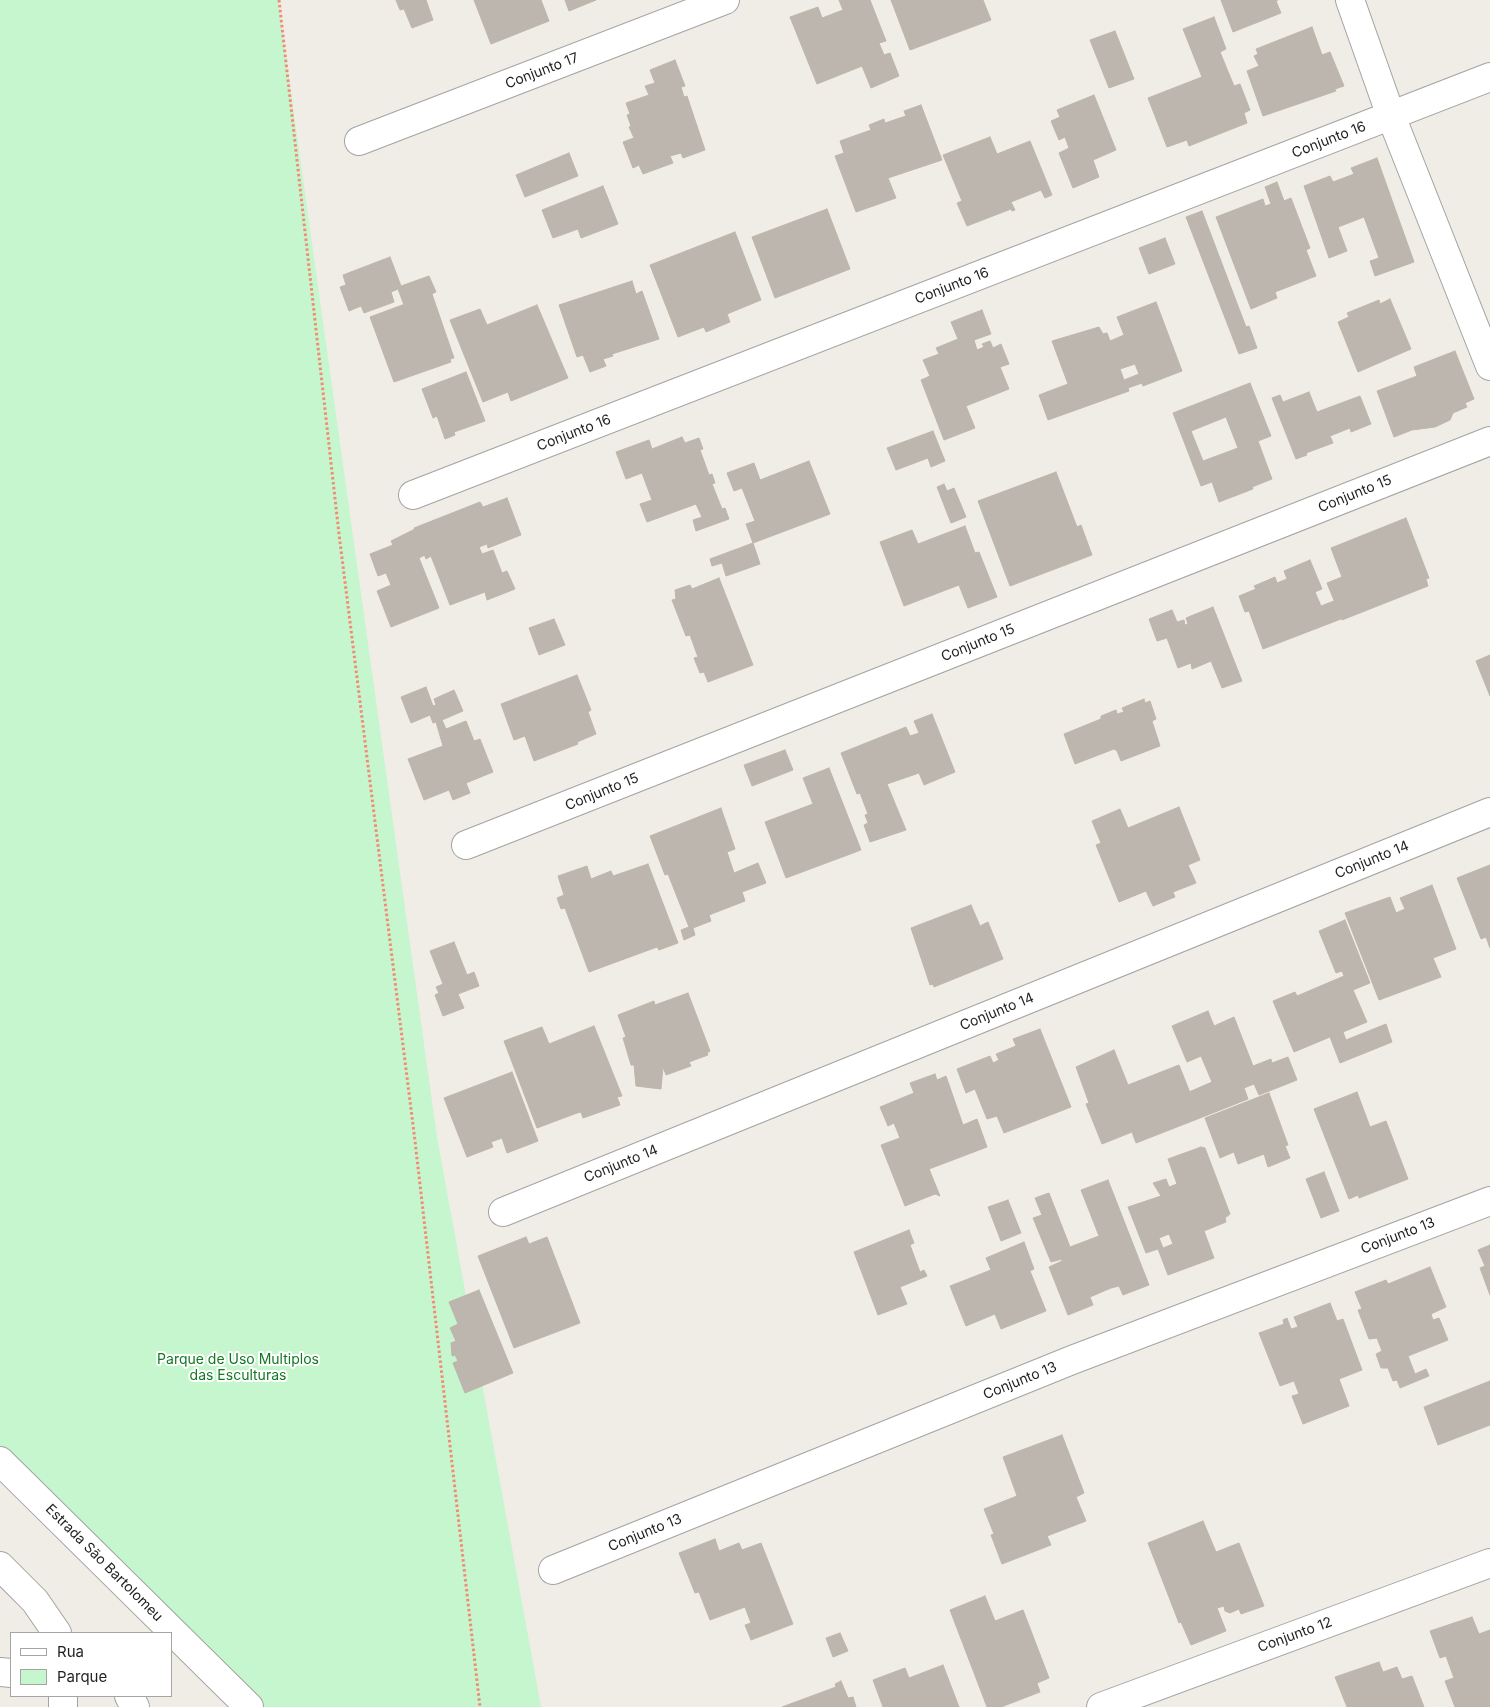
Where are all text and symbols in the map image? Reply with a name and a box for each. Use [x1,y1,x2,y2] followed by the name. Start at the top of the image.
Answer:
[503,49,581,93] street label: Conjunto 17
[1290,118,1368,162] street label: Conjunto 16
[913,264,991,308] street label: Conjunto 16
[535,411,613,455] street label: Conjunto 16
[1316,472,1394,516] street label: Conjunto 15
[939,621,1017,665] street label: Conjunto 15
[563,770,641,814] street label: Conjunto 15
[1333,838,1411,882] street label: Conjunto 14
[958,990,1036,1034] street label: Conjunto 14
[582,1142,660,1186] street label: Conjunto 14
[1359,1214,1437,1258] street label: Conjunto 13
[157,1352,319,1384] park label: Parque de Uso Multiplos das Esculturas
[981,1359,1059,1403] street label: Conjunto 13
[42,1501,166,1625] street label: Estrada São Bartolomeu
[606,1511,684,1555] street label: Conjunto 13
[1256,1614,1334,1656] street label: Conjunto 12
[10,1632,172,1697] legend
[57,1642,84,1661] text: Rua
[57,1667,107,1686] text: Parque

